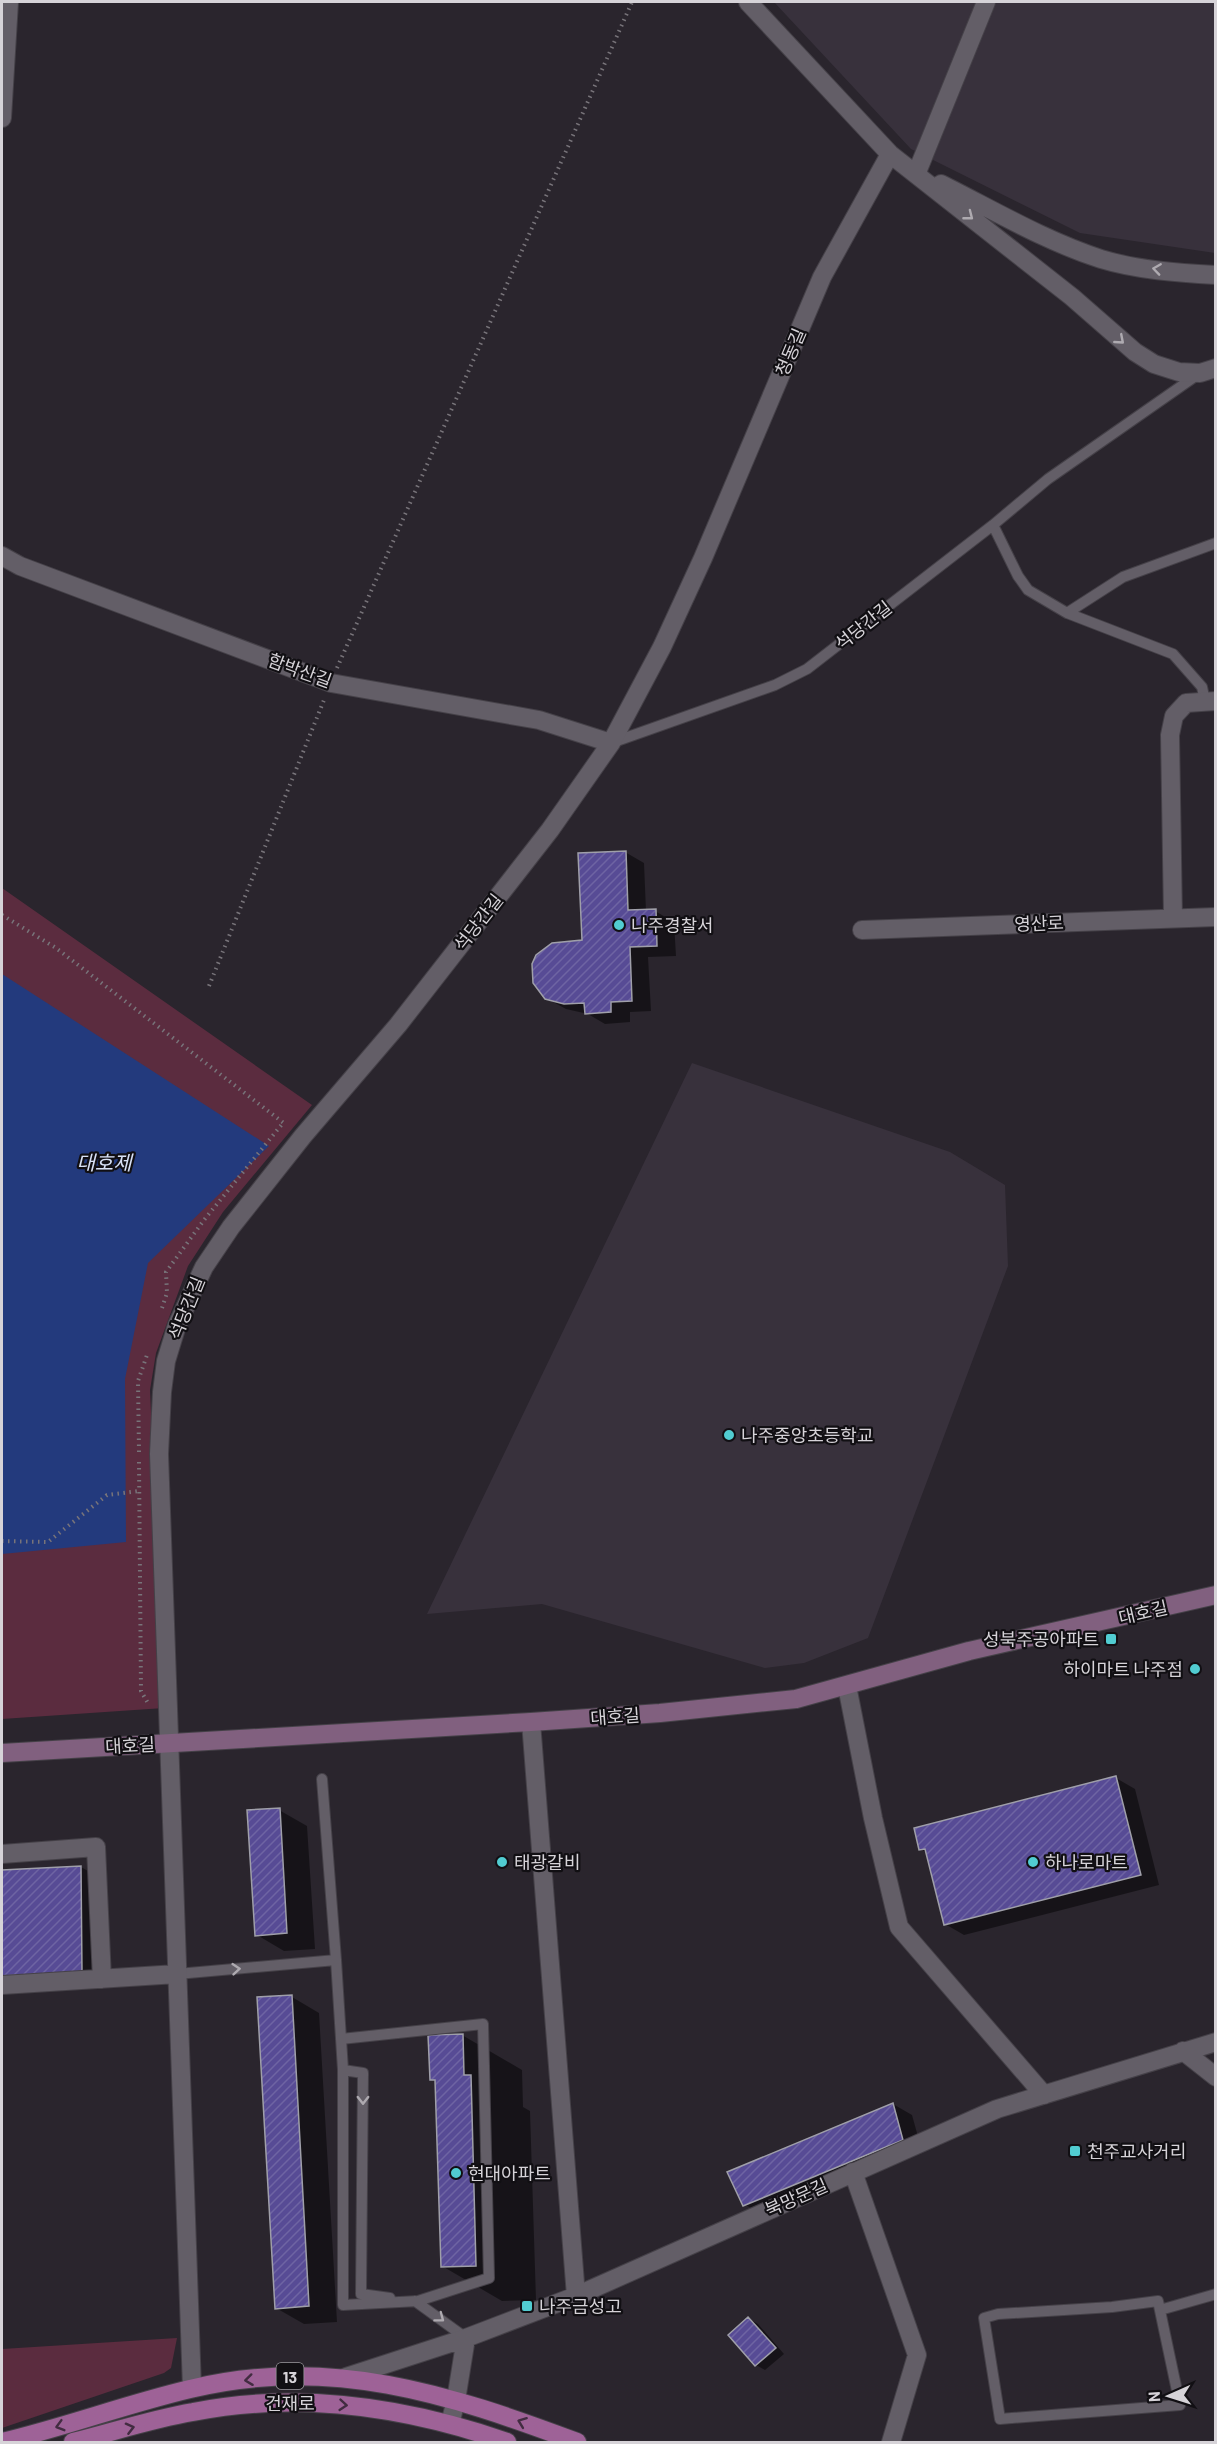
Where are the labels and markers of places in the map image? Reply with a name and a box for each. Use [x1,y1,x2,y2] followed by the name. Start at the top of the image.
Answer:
[631,914,714,936] place label: 나주경찰서
[612,918,626,932] marker: 나주경찰서
[741,1424,873,1446] place label: 나주중앙초등학교
[722,1428,736,1442] marker: 나주중앙초등학교
[983,1628,1099,1650] place label: 성북주공아파트
[1104,1632,1118,1646] marker: 성북주공아파트
[1063,1658,1183,1680] place label: 하이마트 나주점
[1188,1662,1202,1676] marker: 하이마트 나주점
[514,1851,580,1873] place label: 태광갈비
[1045,1851,1128,1873] place label: 하나로마트
[495,1855,509,1869] marker: 태광갈비
[1026,1855,1040,1869] marker: 하나로마트
[1087,2140,1186,2162] place label: 천주교사거리
[1068,2144,1082,2158] marker: 천주교사거리
[468,2162,551,2184] place label: 현대아파트
[449,2166,463,2180] marker: 현대아파트
[539,2295,622,2317] place label: 나주금성고
[520,2299,534,2313] marker: 나주금성고

